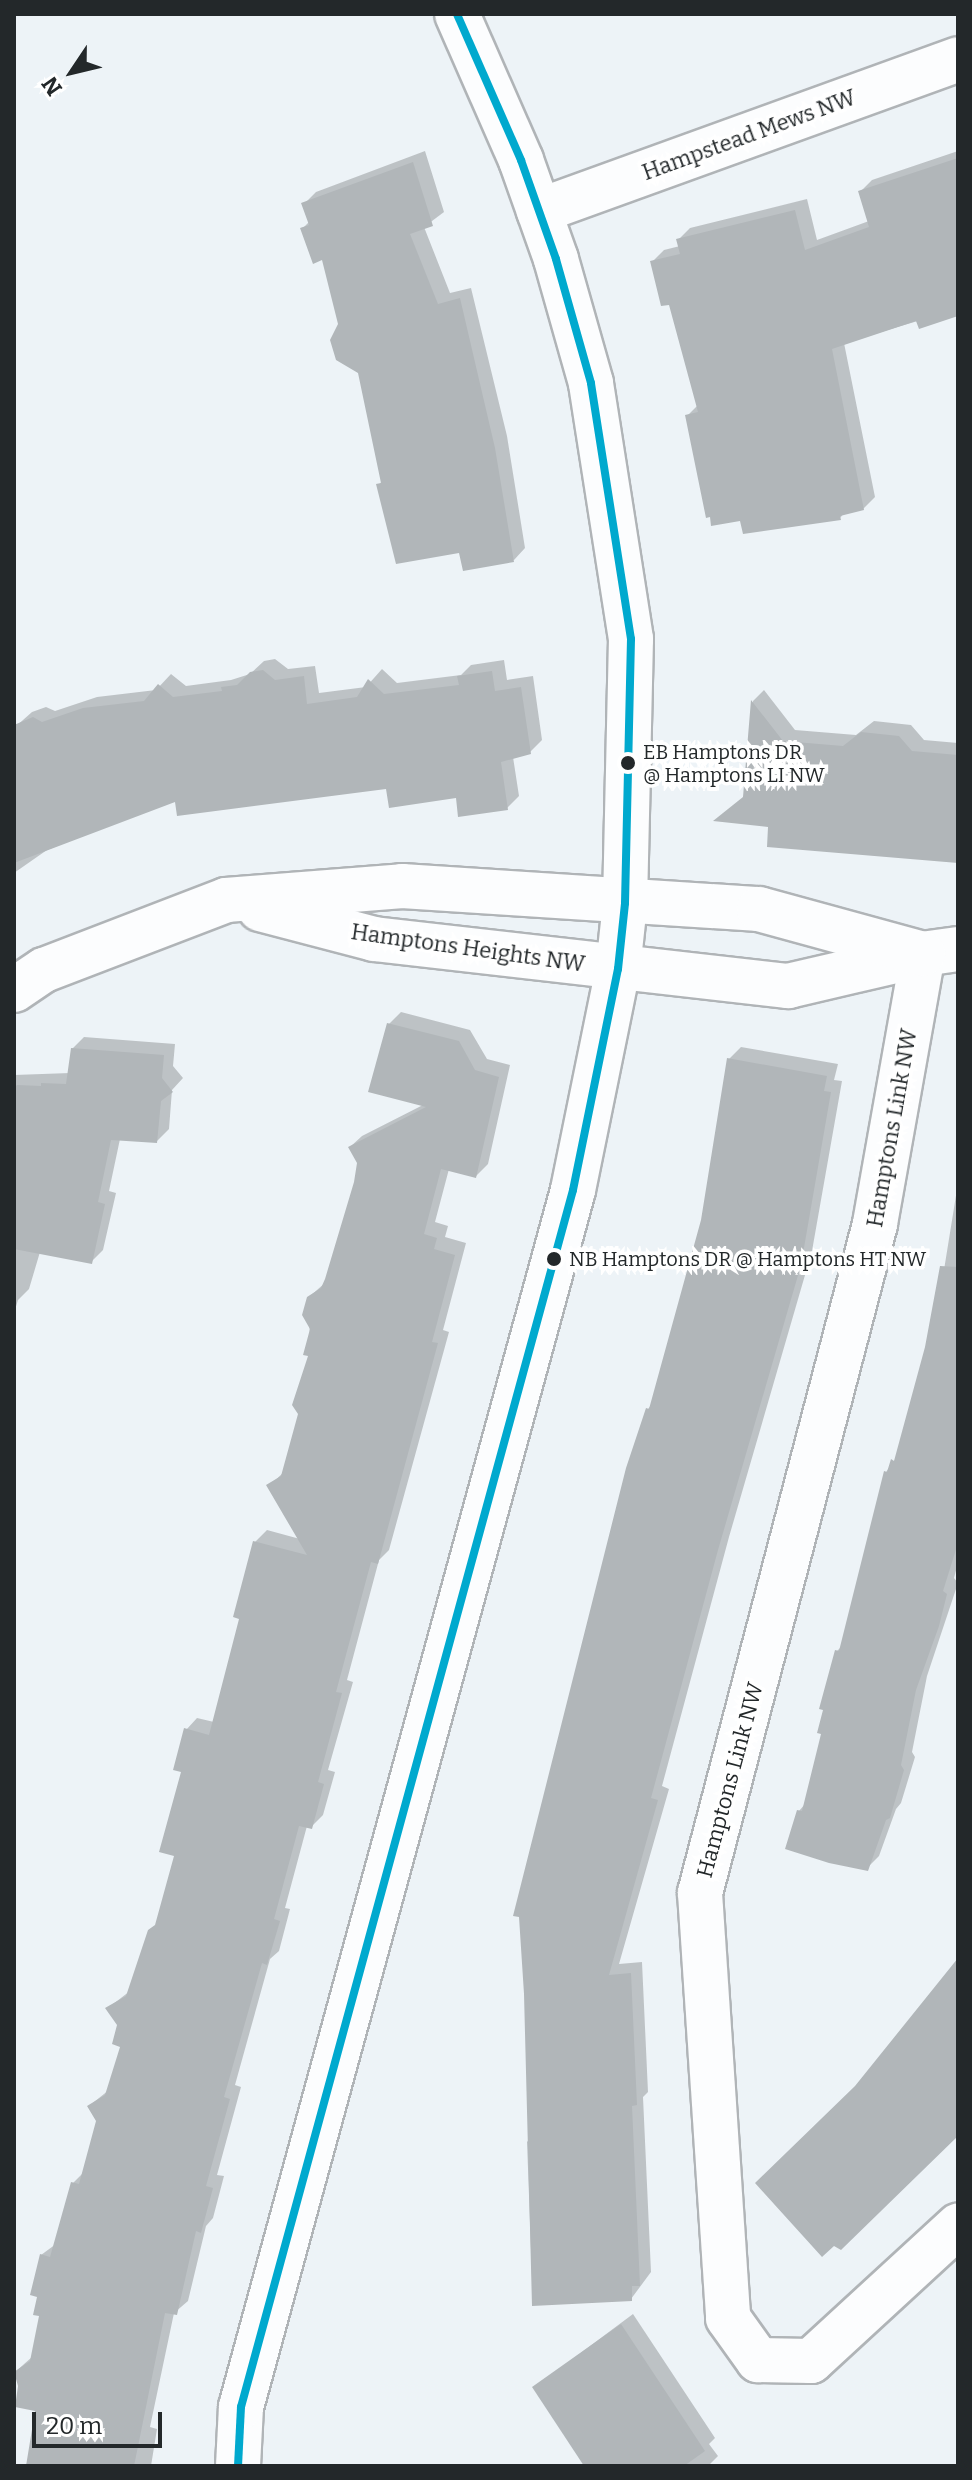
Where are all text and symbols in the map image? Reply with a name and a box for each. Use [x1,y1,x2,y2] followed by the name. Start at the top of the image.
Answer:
[32,32,112,112] north arrow
[36,71,68,101] text: N
[639,84,859,186] street label: Hampstead Mews NW
[643,740,825,787] place label: EB Hamptons DR @ Hamptons LI NW
[620,755,636,771] marker: EB Hamptons DR @ Hamptons LI NW
[349,919,587,977] street label: Hamptons Heights NW
[862,1027,922,1229] street label: Hamptons Link NW
[569,1247,926,1271] place label: NB Hamptons DR @ Hamptons HT NW
[546,1251,562,1267] marker: NB Hamptons DR @ Hamptons HT NW
[691,1680,769,1880] street label: Hamptons Link NW
[36,2396,166,2446] scale bar
[46,2412,102,2440] text: 20 m

